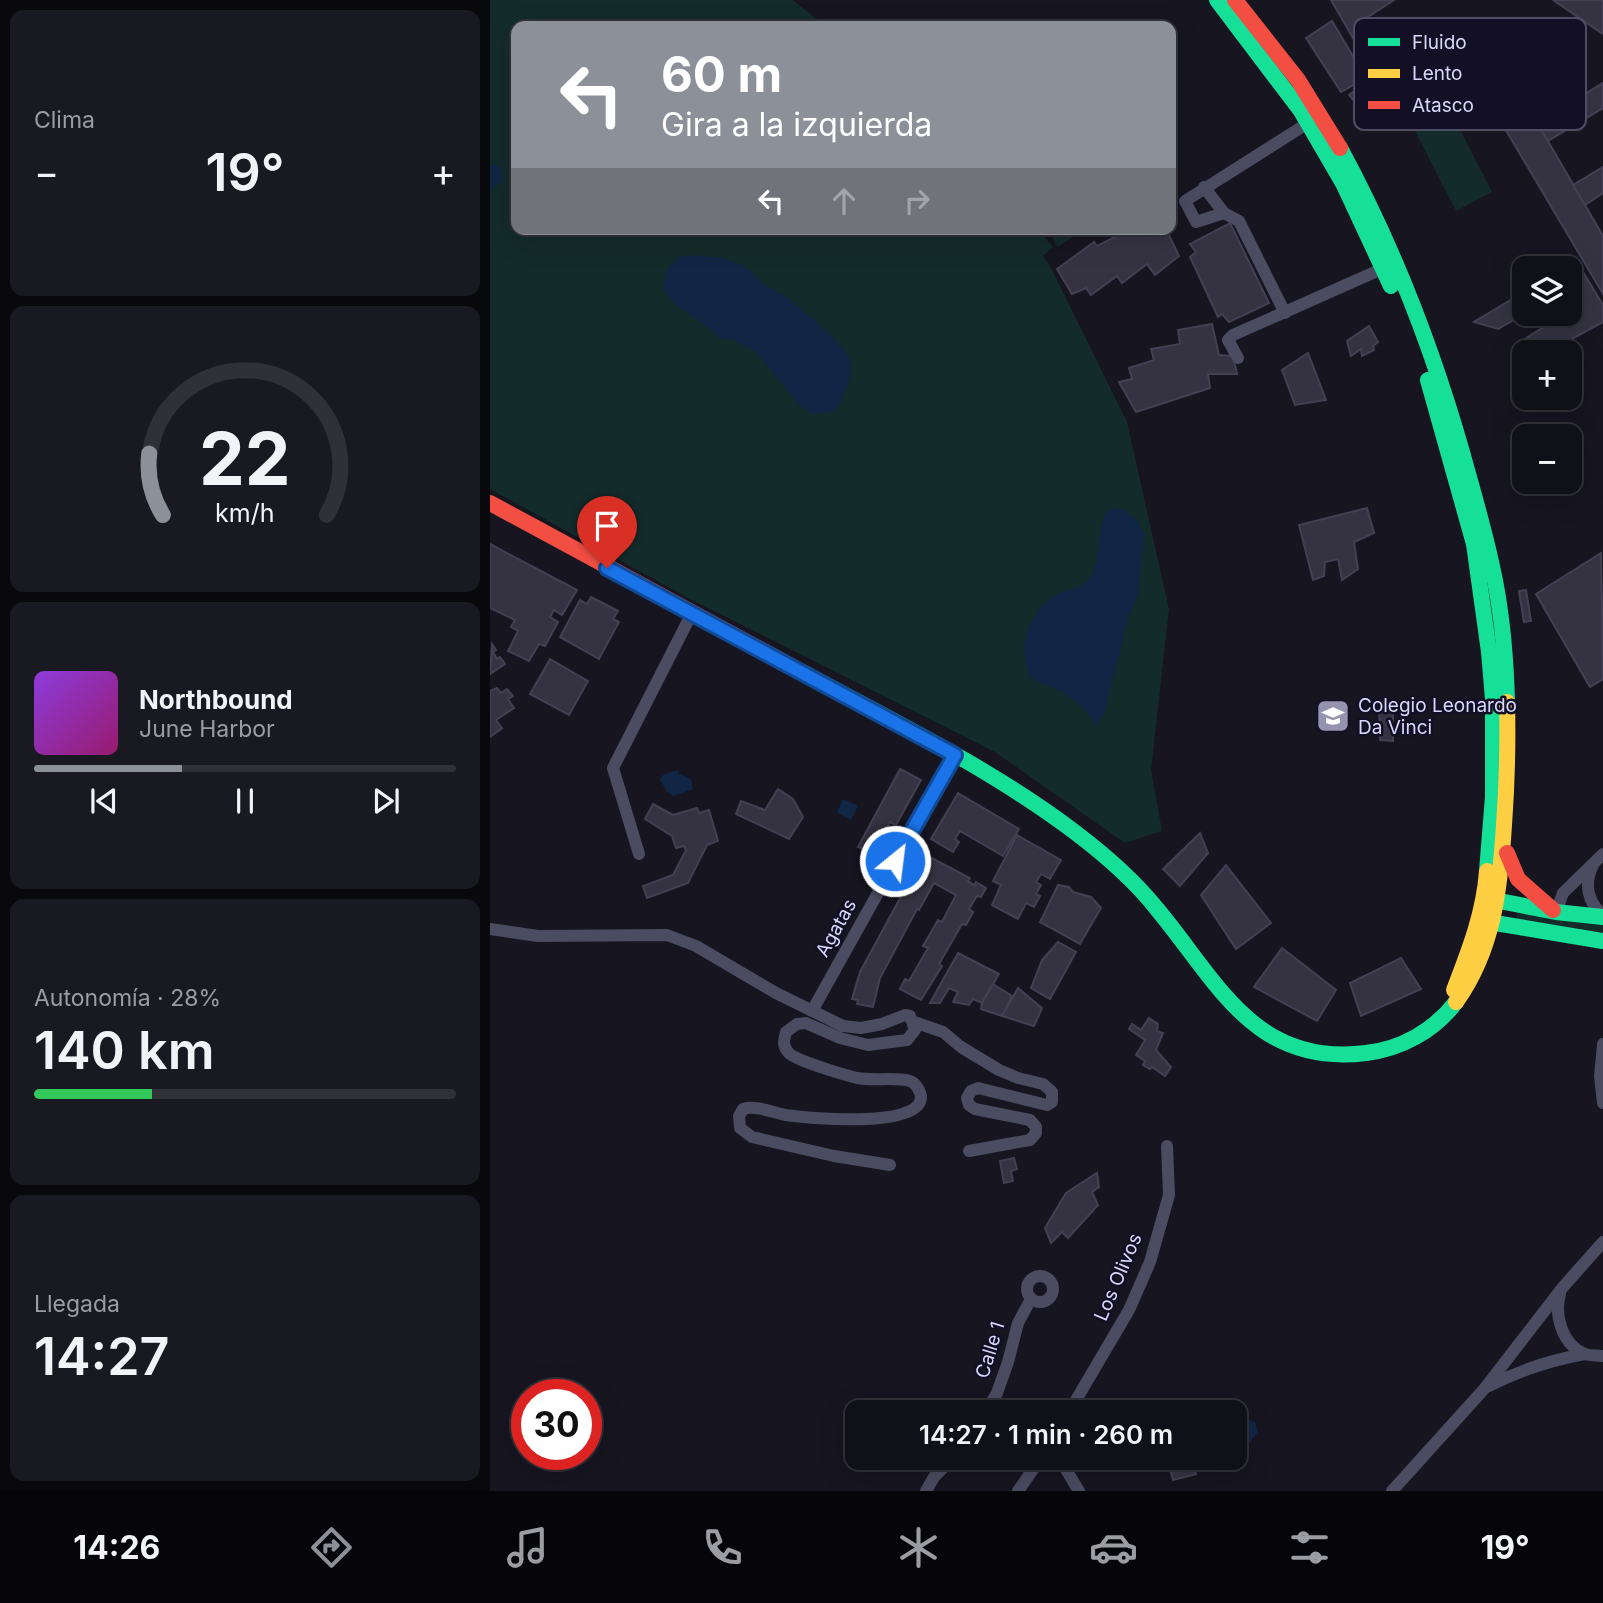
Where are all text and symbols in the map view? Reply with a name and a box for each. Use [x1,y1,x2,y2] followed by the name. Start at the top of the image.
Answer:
[1354,18,1586,130] legend
[1412,31,1467,54] text: Fluido
[661,45,782,104] text: 60 m
[546,49,637,140] icon: left
[1412,62,1462,85] text: Lento
[1412,94,1474,117] text: Atasco
[661,105,932,144] text: Gira a la izquierda
[34,106,95,134] text: Clima
[205,141,285,204] text: 19°
[34,149,59,195] text: −
[431,149,456,195] text: +
[752,182,790,220] icon: left
[825,182,863,220] icon: ahead
[898,182,936,220] icon: right
[1512,256,1582,494] map controls
[1512,256,1582,326] button: layers
[1512,340,1582,410] button: +
[199,415,291,504] text: 22
[1512,424,1582,494] button: −
[577,496,637,568] pin
[215,498,275,528] text: km/h
[588,507,626,545] icon: arrive
[139,684,293,715] text: Northbound
[1358,694,1517,739] place label: Colegio Leonardo Da Vinci
[1314,697,1352,735] school or university icon: Colegio Leonardo Da Vinci
[139,715,275,743] text: June Harbor
[85,782,123,820] icon: previous
[226,782,264,820] icon: pause
[367,782,405,820] icon: next
[858,824,932,898] position arrow
[811,895,861,961] street label: Agatas
[34,984,221,1012] text: Autonomía · 28%
[34,1019,214,1082] text: 140 km
[1089,1230,1147,1324] street label: Los Olivos
[34,1290,120,1318] text: Llegada
[971,1319,1009,1381] street label: Calle 1
[34,1325,170,1388] text: 14:27
[511,1379,602,1470] speed limit sign: 30
[919,1419,1173,1450] text: 14:27 · 1 min · 260 m
[307,1523,356,1572] icon: directions
[503,1523,552,1572] icon: music
[698,1523,747,1572] icon: phone
[894,1523,943,1572] icon: climate
[1089,1523,1138,1572] icon: car
[1285,1523,1334,1572] icon: filters
[73,1528,160,1567] text: 14:26
[1480,1528,1530,1567] text: 19°

